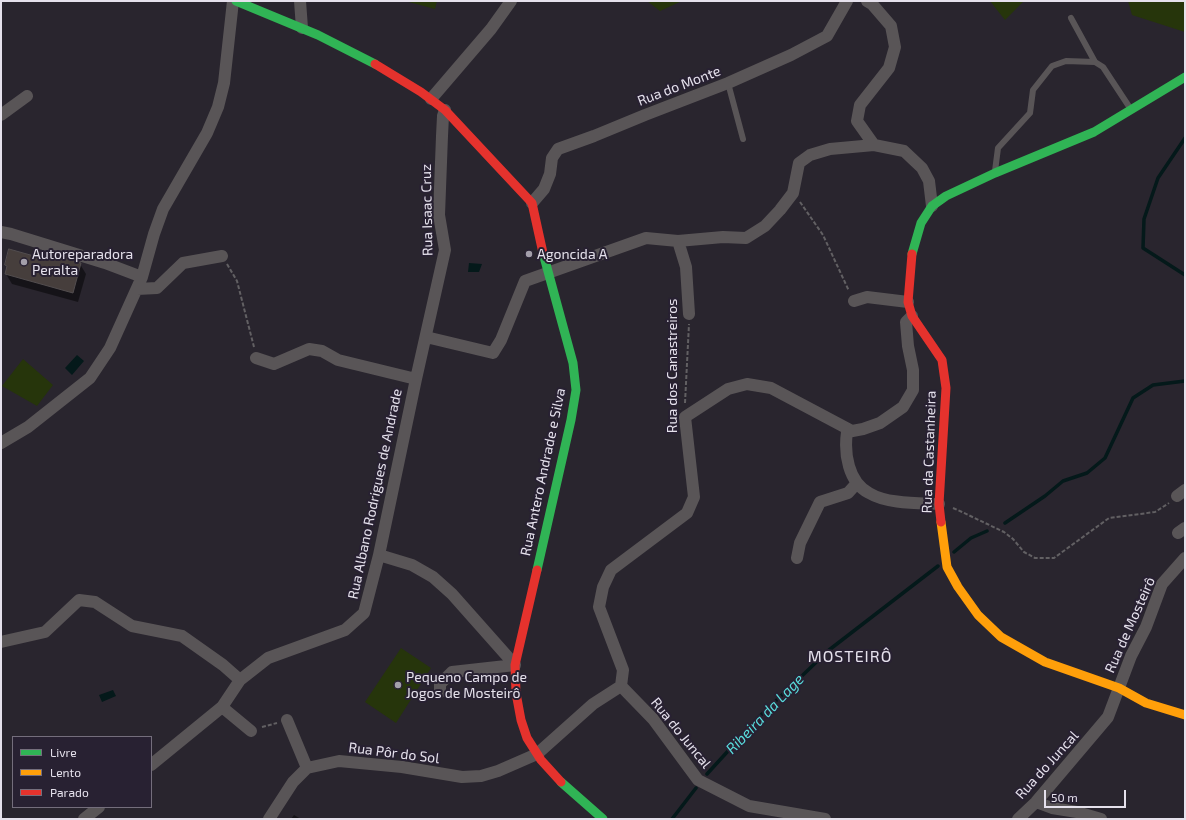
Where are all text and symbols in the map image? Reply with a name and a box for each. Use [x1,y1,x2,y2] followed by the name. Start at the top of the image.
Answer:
[635,62,723,110] street label: Rua do Monte
[418,164,436,256] street label: Rua Isaac Cruz
[32,246,133,278] place label: Autoreparadora Peralta
[537,246,607,262] place label: Agoncida A
[524,249,534,259] marker: Agoncida A
[19,257,29,267] marker: Autoreparadora Peralta
[664,299,680,433] street label: Rua dos Canastreiros
[517,386,569,558] street label: Rua Antero Andrade e Silva
[344,387,406,601] street label: Rua Albano Rodrigues de Andrade
[918,390,940,514] street label: Rua da Castanheira
[1101,574,1159,676] street label: Rua de Mosteirô
[808,647,892,667] district label: MOSTEIRÔ
[406,669,527,702] place label: Pequeno Campo de Jogos de Mosteirô
[722,670,808,758] water label: Ribeira da Lage
[393,680,403,690] marker: Pequeno Campo de Jogos de Mosteirô
[647,694,715,772] street label: Rua do Juncal
[1012,727,1082,803] street label: Rua do Juncal
[12,736,152,808] legend
[348,739,440,767] street label: Rua Pôr do Sol
[50,745,77,759] text: Livre
[50,765,81,779] text: Lento
[1046,782,1128,808] scale bar
[50,785,89,799] text: Parado
[1051,790,1078,804] text: 50 m

